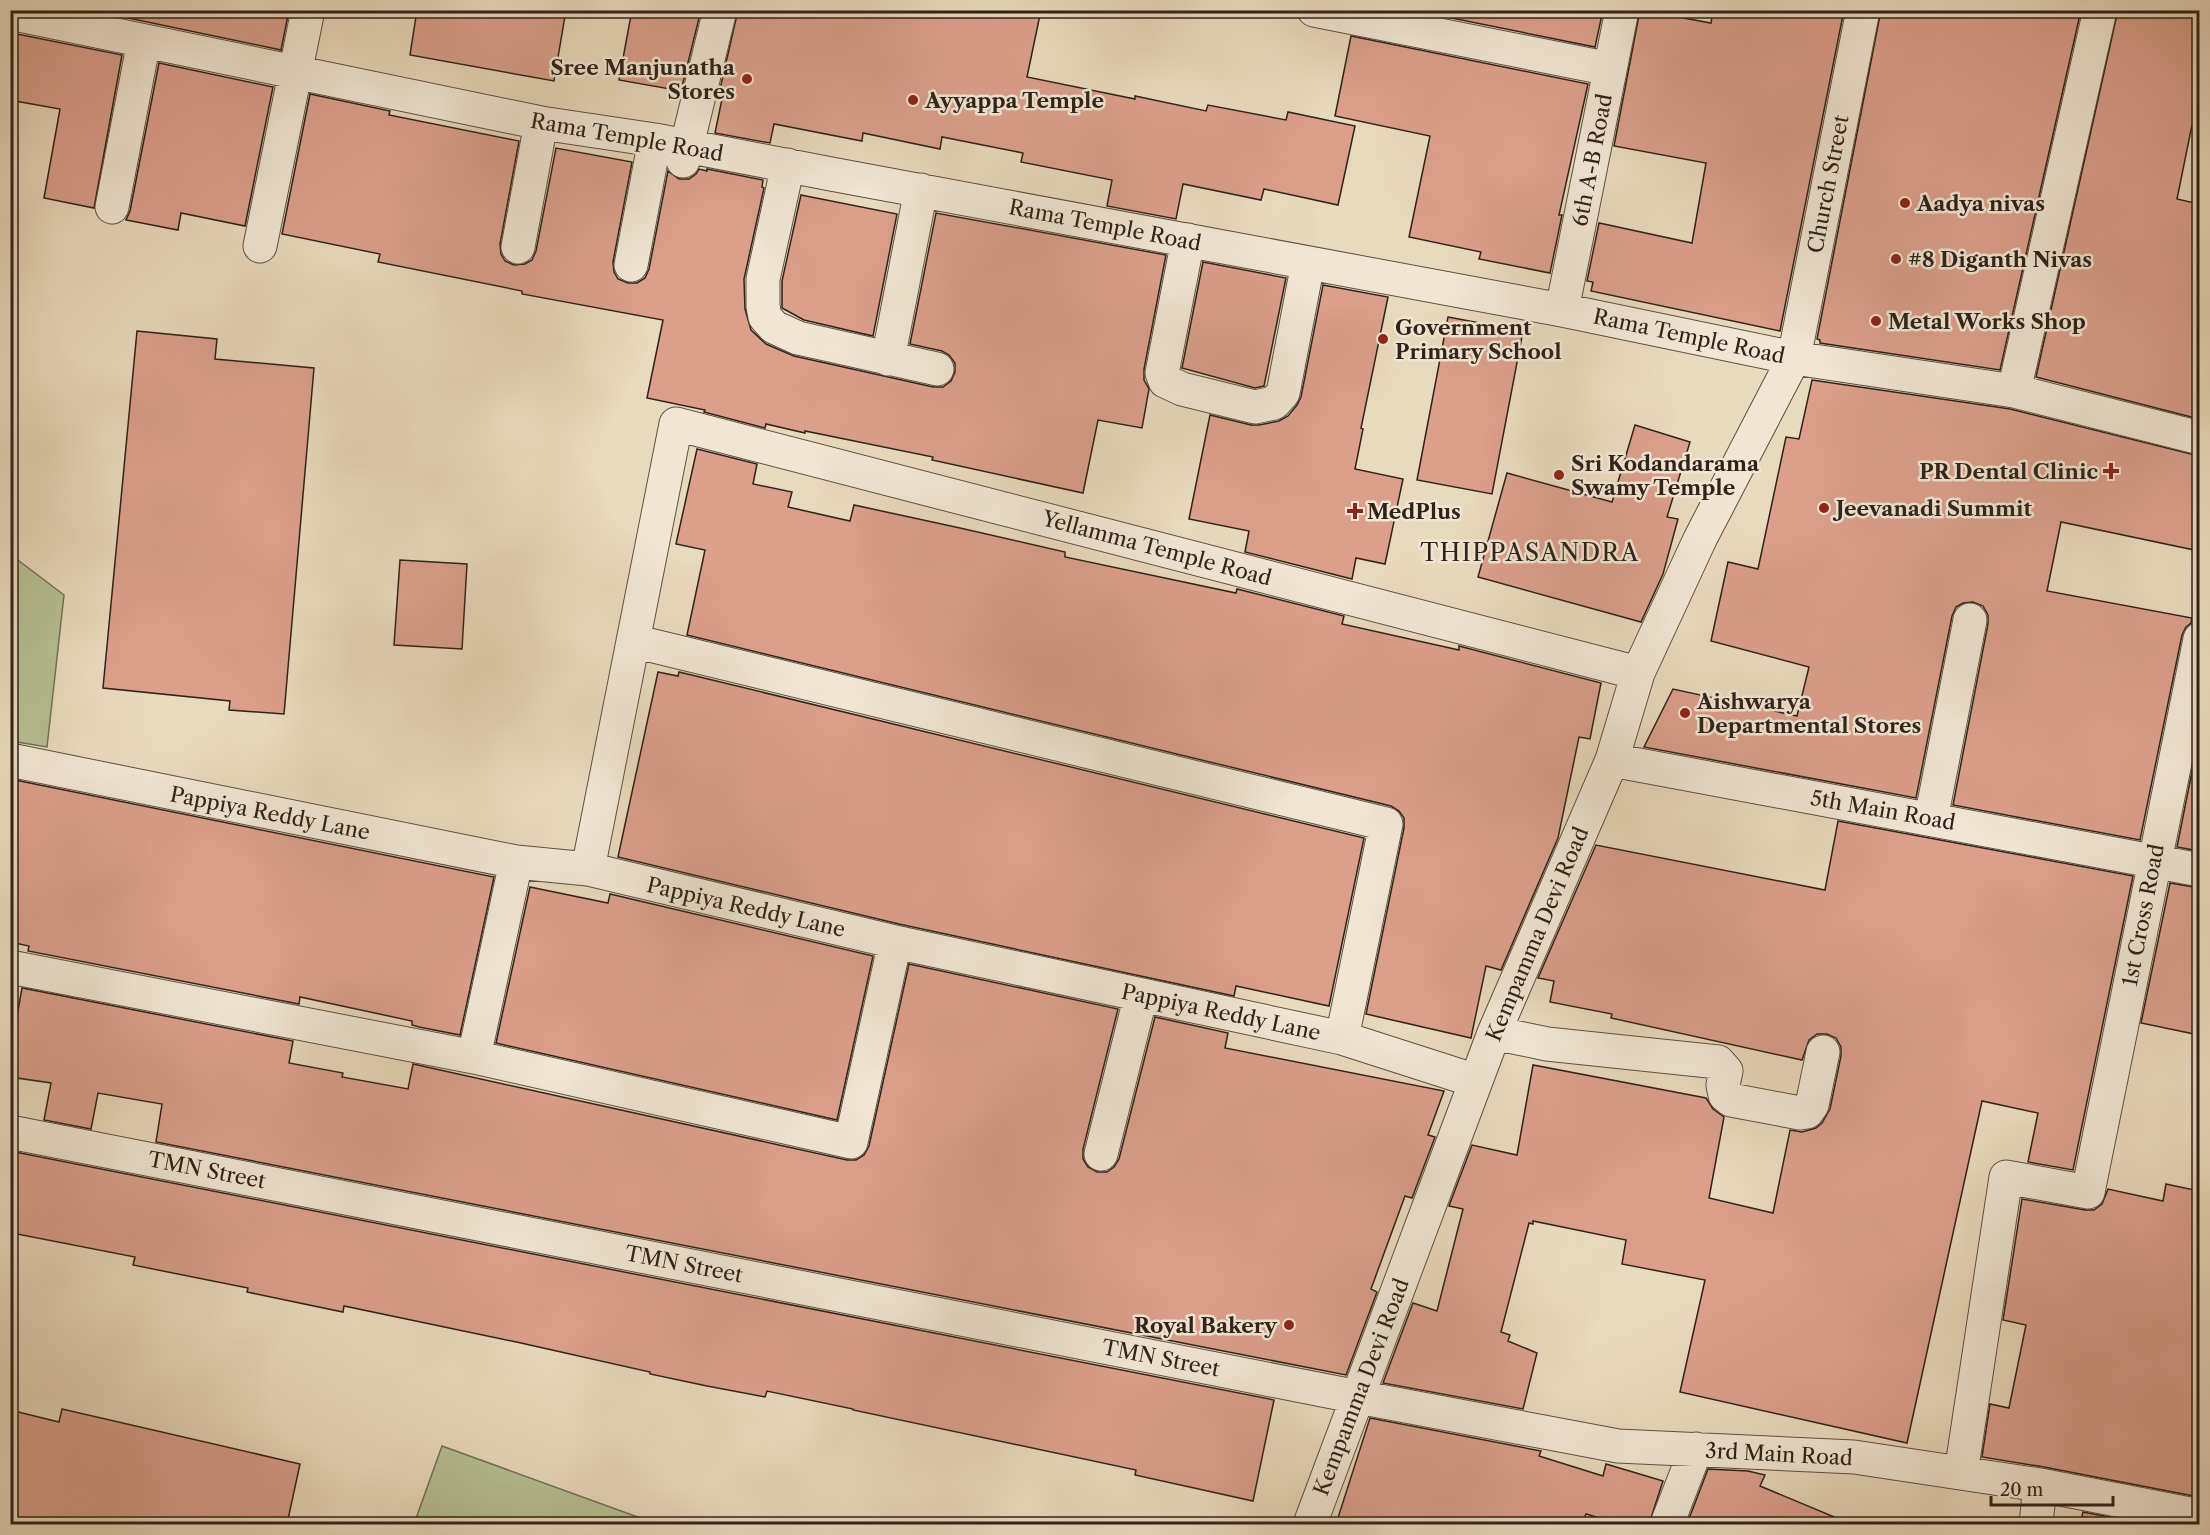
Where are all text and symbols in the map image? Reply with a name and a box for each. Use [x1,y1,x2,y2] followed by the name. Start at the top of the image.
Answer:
[550,55,736,104] place label: Sree Manjunatha Stores
[740,72,754,86] marker: Sree Manjunatha Stores
[924,88,1104,113] place label: Ayyappa Temple
[1567,91,1617,228] street label: 6th A-B Road
[906,93,920,107] marker: Ayyappa Temple
[529,108,726,166] street label: Rama Temple Road
[1802,112,1854,255] street label: Church Street
[1916,191,2045,216] place label: Aadya nivas
[1007,194,1203,256] street label: Rama Temple Road
[1898,196,1912,210] marker: Aadya nivas
[1908,247,2092,272] place label: #8 Diganth Nivas
[1889,252,1903,266] marker: #8 Diganth Nivas
[1591,303,1787,369] street label: Rama Temple Road
[1888,309,2086,334] place label: Metal Works Shop
[1869,314,1883,328] marker: Metal Works Shop
[1395,315,1562,364] place label: Government Primary School
[1376,332,1390,346] marker: Government Primary School
[1571,451,1760,500] place label: Sri Kodandarama Swamy Temple
[1919,459,2098,484] place label: PR Dental Clinic
[2102,462,2120,480] marker: PR Dental Clinic
[1552,468,1566,482] marker: Sri Kodandarama Swamy Temple
[1832,496,2032,521] place label: Jeevanadi Summit
[1367,499,1461,524] place label: MedPlus
[1817,501,1831,515] marker: Jeevanadi Summit
[1348,504,1362,518] marker: MedPlus
[1039,505,1275,591] street label: Yellamma Temple Road
[1420,538,1640,567] district label: THIPPASANDRA
[1696,689,1921,738] place label: Aishwarya Departmental Stores
[1678,706,1692,720] marker: Aishwarya Departmental Stores
[168,781,372,845] street label: Pappiya Reddy Lane
[1809,785,1958,835] street label: 5th Main Road
[1480,823,1594,1045] street label: Kempamma Devi Road
[2117,842,2169,988] street label: 1st Cross Road
[644,872,848,942] street label: Pappiya Reddy Lane
[1119,979,1323,1045] street label: Pappiya Reddy Lane
[146,1146,269,1194] street label: TMN Street
[623,1240,746,1288] street label: TMN Street
[1308,1275,1414,1499] street label: Kempamma Devi Road
[1134,1313,1278,1338] place label: Royal Bakery
[1282,1318,1296,1332] marker: Royal Bakery
[1100,1334,1223,1382] street label: TMN Street
[1705,1438,1854,1470] street label: 3rd Main Road
[1991,1469,2112,1507] scale bar
[2000,1479,2044,1501] text: 20 m

